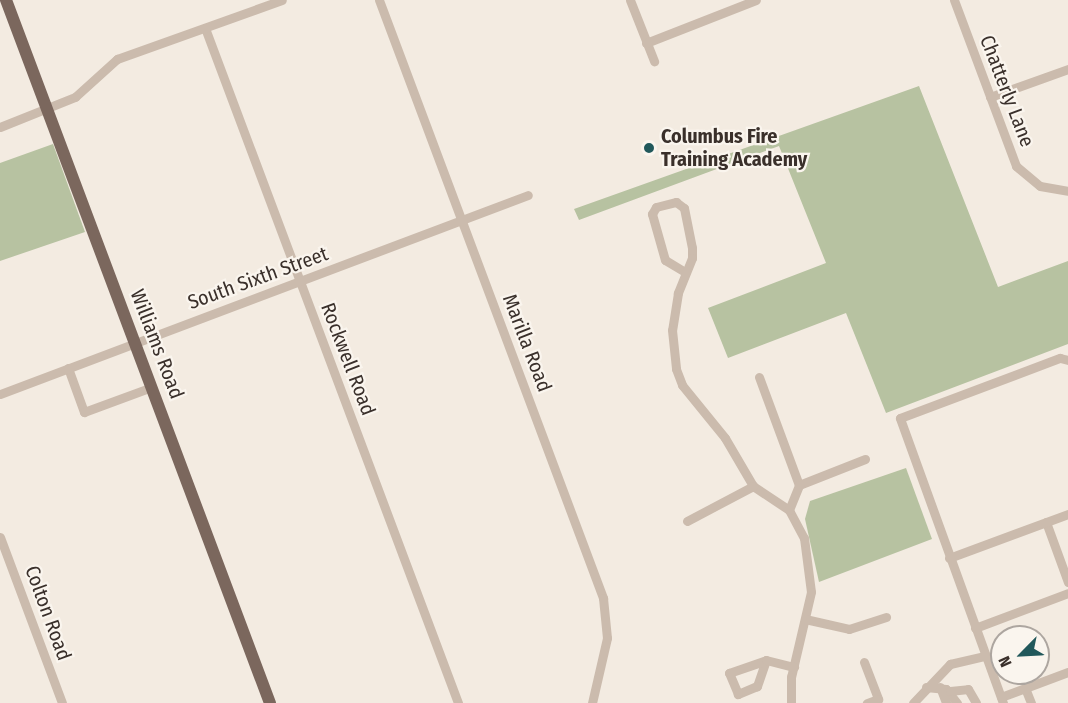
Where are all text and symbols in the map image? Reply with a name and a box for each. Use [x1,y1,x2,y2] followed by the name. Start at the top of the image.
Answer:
[975,32,1039,150] street label: Chatterly Lane
[661,124,807,171] place label: Columbus Fire Training Academy
[642,141,656,155] marker: Columbus Fire Training Academy
[185,242,331,314] street label: South Sixth Street
[125,286,189,402] street label: Williams Road
[497,291,557,395] street label: Marilla Road
[316,299,380,419] street label: Rockwell Road
[20,562,76,664] street label: Colton Road
[990,625,1050,685] north arrow
[994,653,1016,670] text: N

